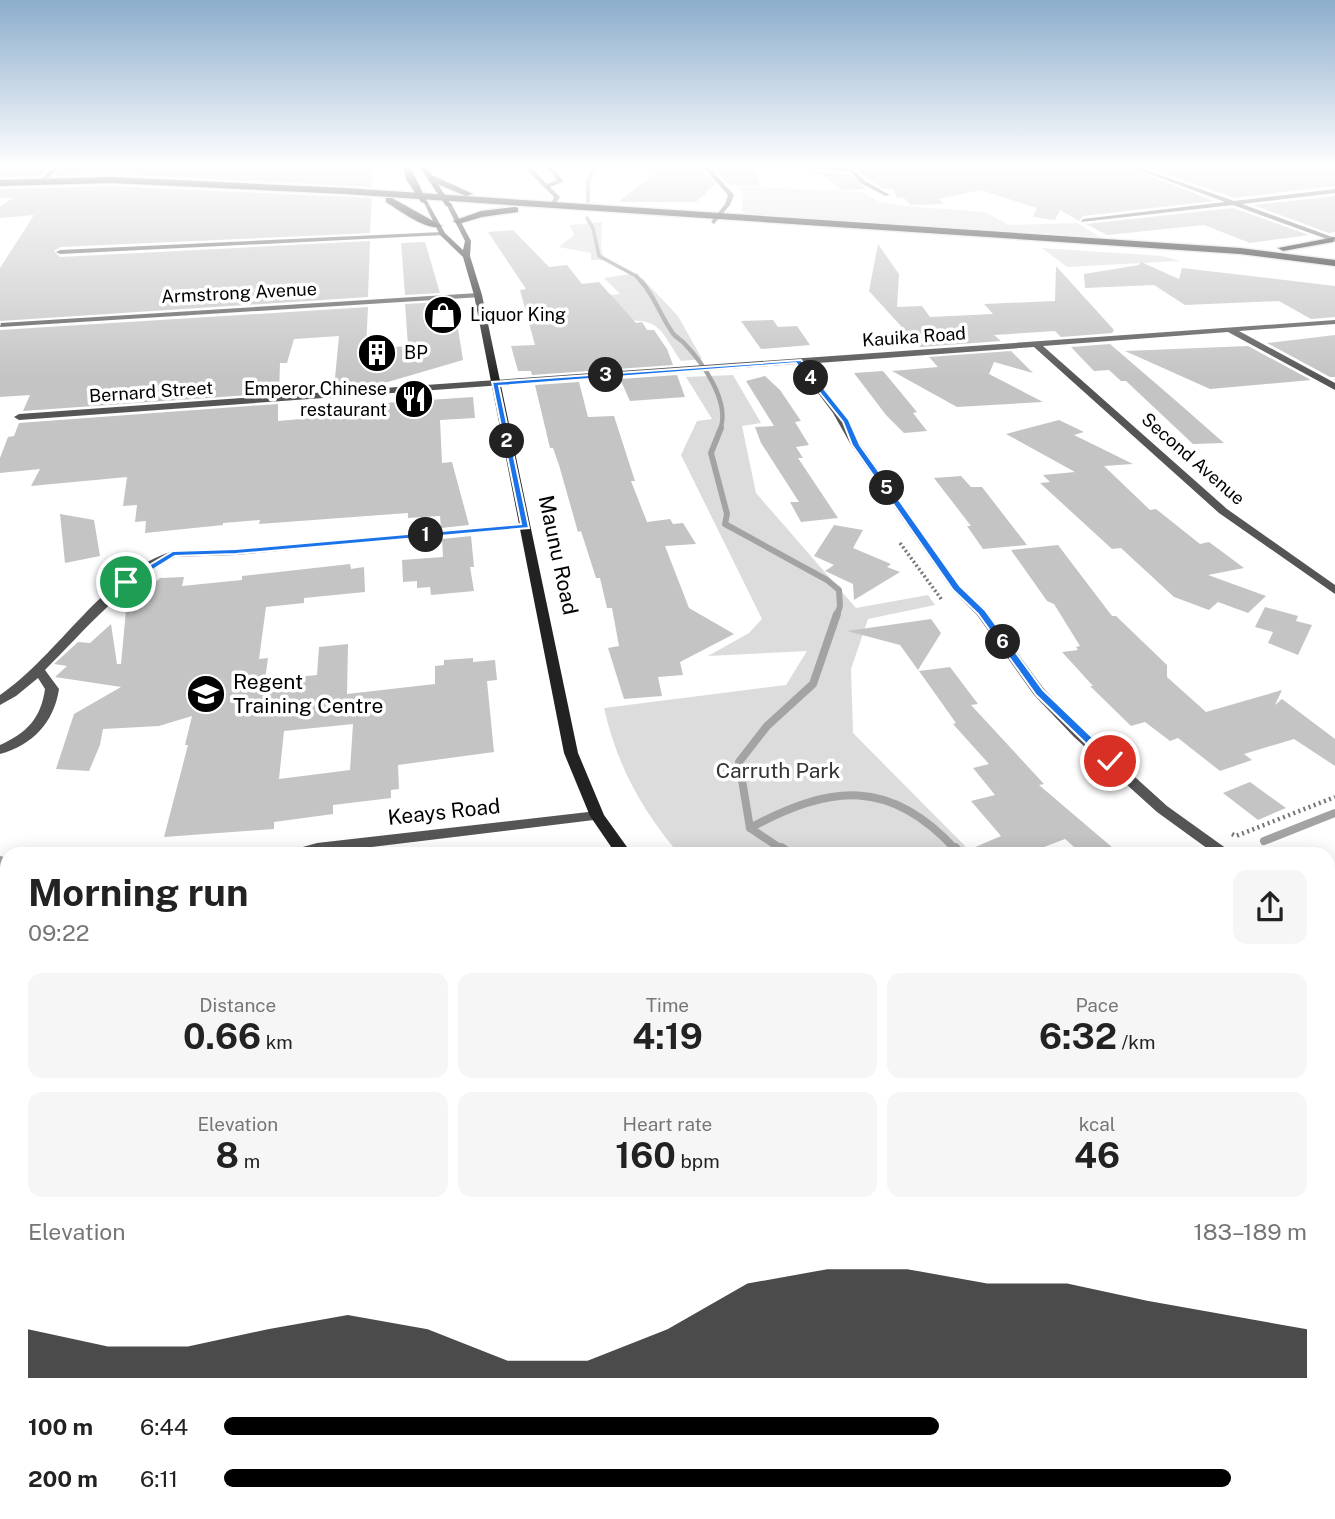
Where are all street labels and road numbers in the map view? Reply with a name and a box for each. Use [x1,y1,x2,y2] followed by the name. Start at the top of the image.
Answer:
[160,278,317,307] street label: Armstrong Avenue
[861,322,967,351] street label: Kauika Road
[88,377,214,406] street label: Bernard Street
[1138,408,1249,509] street label: Second Avenue
[534,493,583,617] street label: Maunu Road
[386,793,502,830] street label: Keays Road

